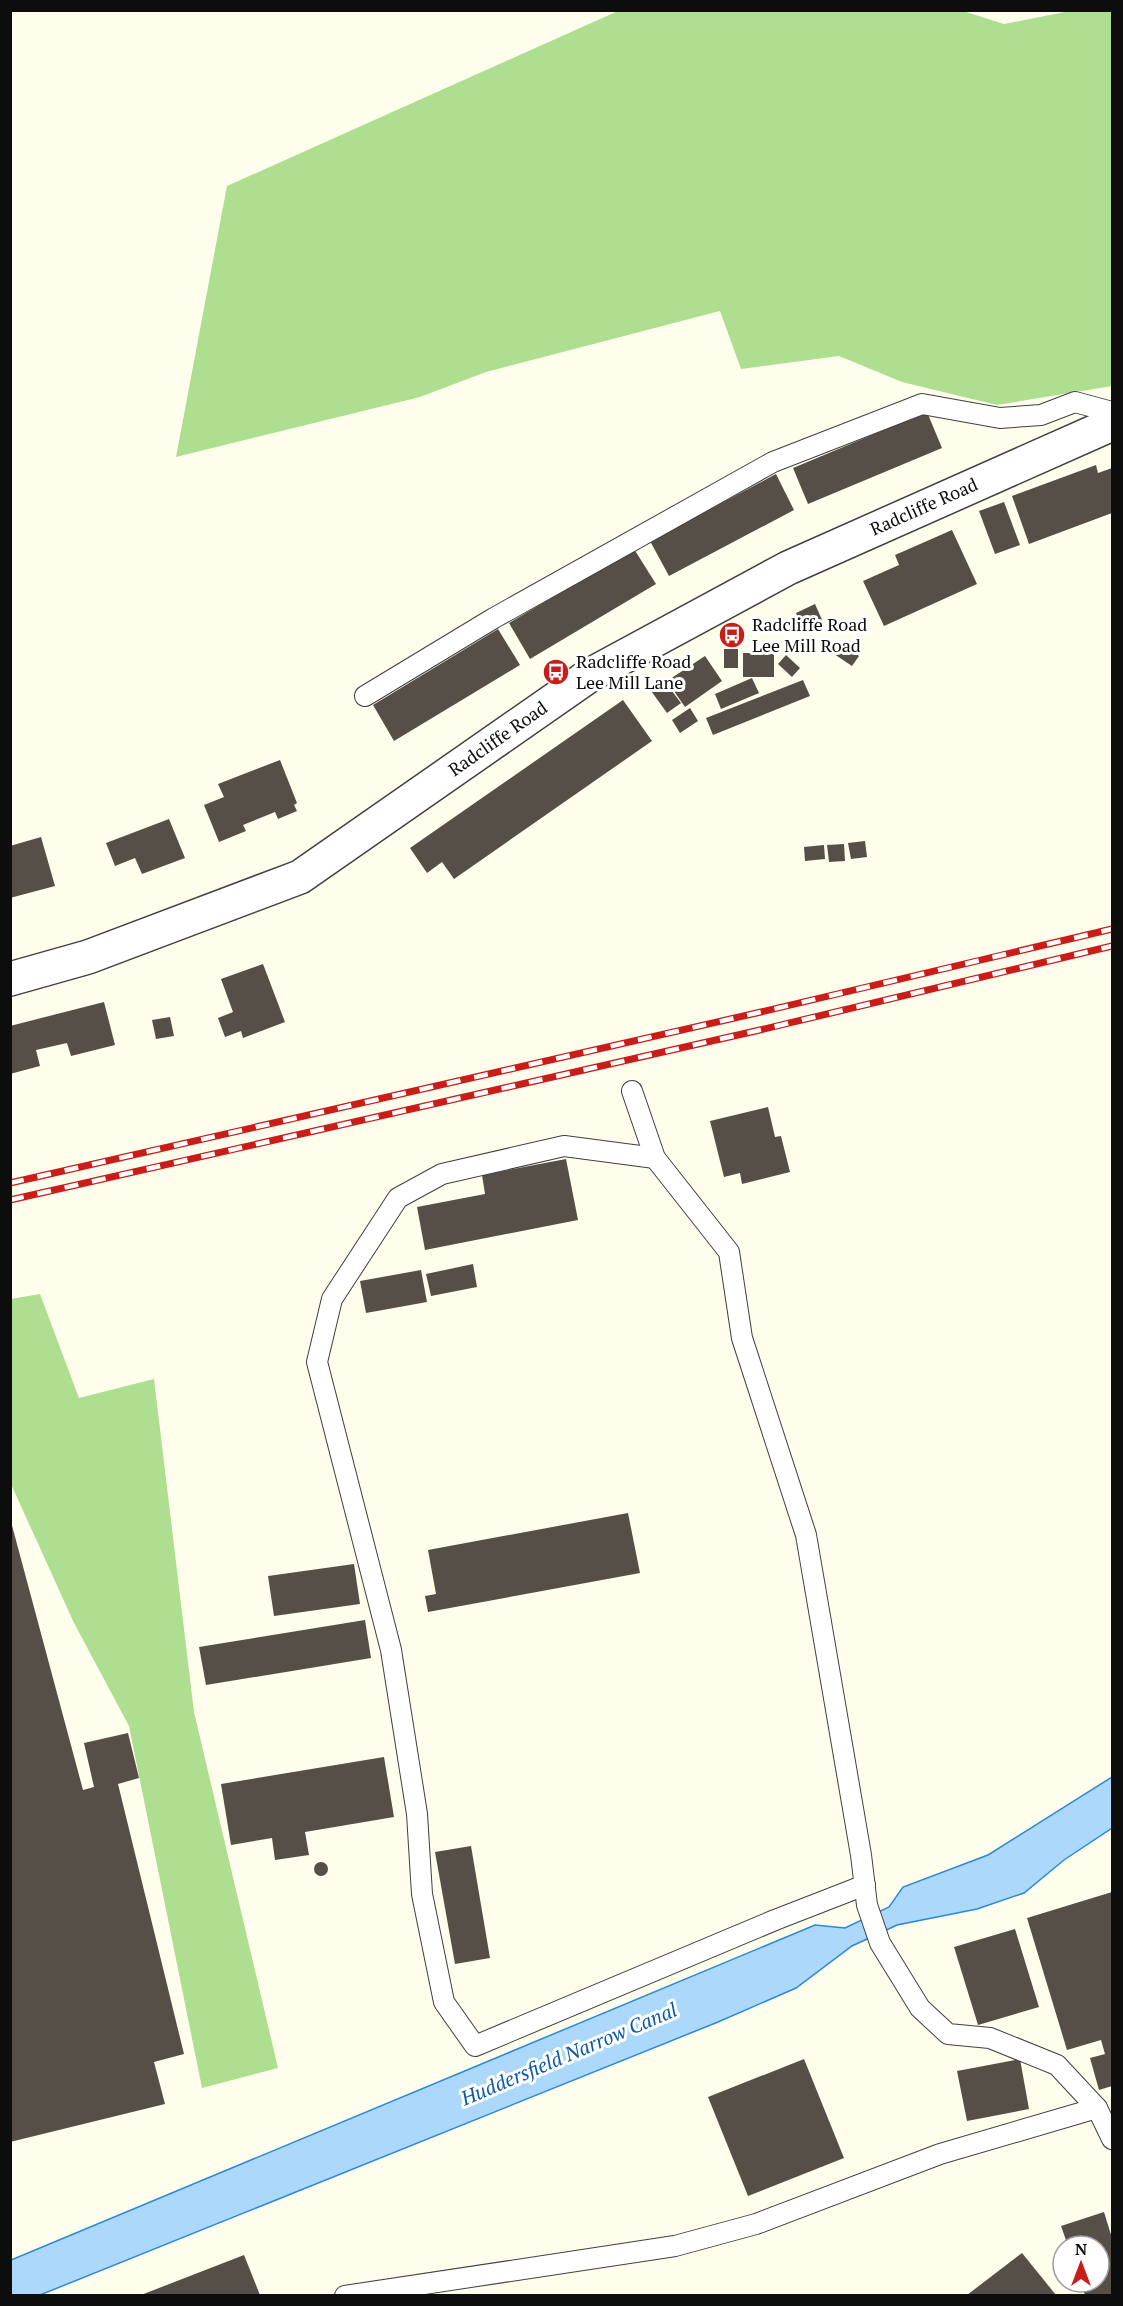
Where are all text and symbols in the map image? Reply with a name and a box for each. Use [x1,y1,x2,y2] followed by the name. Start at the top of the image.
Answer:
[866,472,981,541] street label: Radcliffe Road
[752,612,867,657] place label: Radcliffe Road Lee Mill Road
[717,620,747,650] bus stop icon: Radcliffe Road Lee Mill Road
[576,649,691,694] place label: Radcliffe Road Lee Mill Lane
[541,657,571,687] bus stop icon: Radcliffe Road Lee Mill Lane
[443,695,552,781] street label: Radcliffe Road
[456,1996,681,2112] water label: Huddersfield Narrow Canal
[1051,2234,1111,2294] north arrow
[1075,2238,1087,2260] text: N

